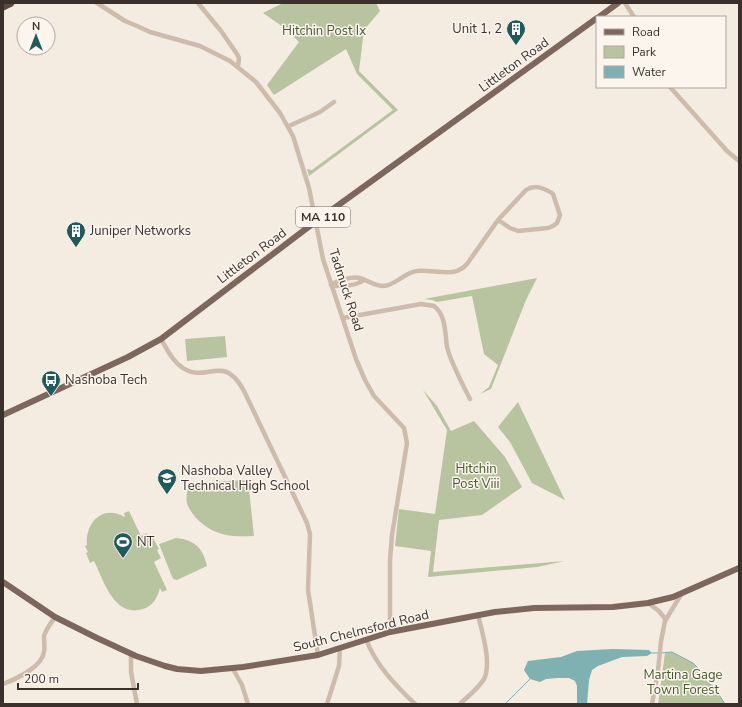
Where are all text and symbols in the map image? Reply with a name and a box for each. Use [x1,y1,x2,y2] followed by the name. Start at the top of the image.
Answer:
[16,16,56,56] north arrow
[596,16,726,88] legend
[505,18,527,46] building icon: Unit 1, 2
[32,19,40,34] text: N
[452,20,502,38] place label: Unit 1, 2
[282,22,366,40] park label: Hitchin Post Ix
[632,24,660,40] text: Road
[475,34,553,96] street label: Littleton Road
[632,44,657,60] text: Park
[632,64,666,80] text: Water
[296,207,350,227] road number: MA 110
[65,220,87,248] building icon: Juniper Networks
[89,222,191,240] place label: Juniper Networks
[214,224,290,288] street label: Littleton Road
[324,246,368,334] street label: Tadmuck Road
[40,369,62,397] bus stop icon: Nashoba Tech
[65,371,147,389] place label: Nashoba Tech
[452,460,500,493] park label: Hitchin Post Viii
[181,462,310,495] place label: Nashoba Valley Technical High School
[156,467,178,495] school or university icon: Nashoba Valley Technical High School
[112,531,134,559] sports icon: NT
[137,533,155,551] place label: NT
[291,605,431,657] street label: South Chelmsford Road
[18,665,138,691] scale bar
[643,666,723,699] park label: Martina Gage Town Forest
[24,671,59,687] text: 200 m

